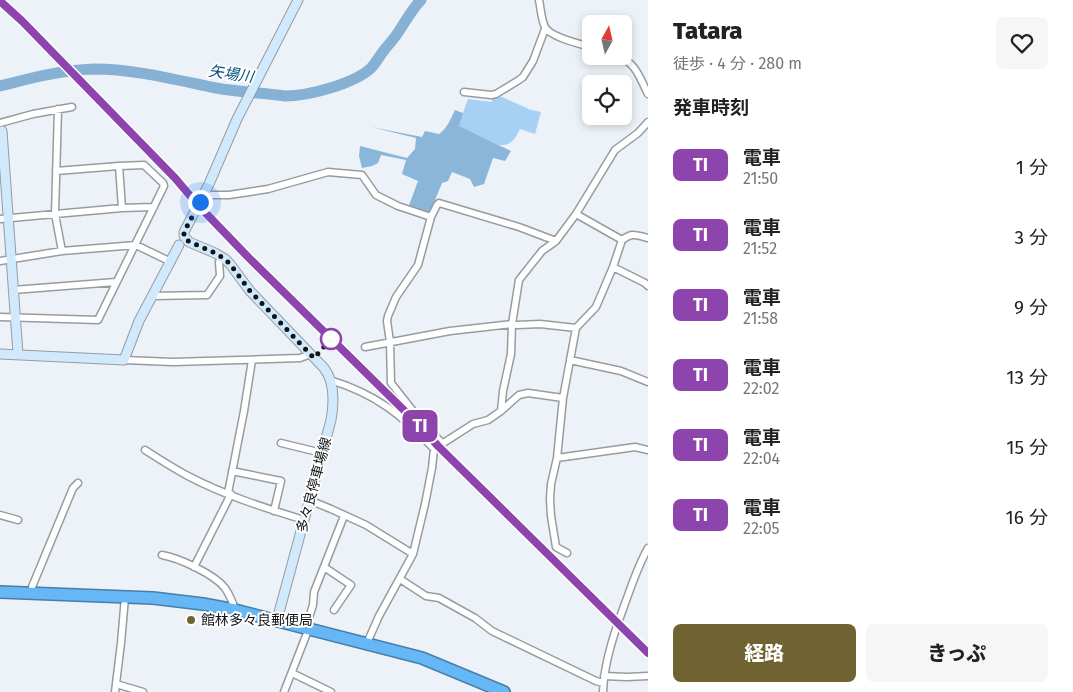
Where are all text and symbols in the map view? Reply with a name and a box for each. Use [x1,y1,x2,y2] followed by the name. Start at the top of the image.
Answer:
[582,15,632,65] north arrow
[582,15,632,125] map controls
[673,17,743,45] text: Tatara
[996,17,1048,69] button: heart
[673,54,802,73] text: 徒歩 · 4 分 · 280 m
[207,62,257,86] water label: 矢場川
[582,75,632,125] button: locate
[673,96,749,119] text: 発車時刻
[743,146,781,169] text: 電車
[693,154,708,176] text: TI
[1016,156,1048,179] text: 1 分
[743,169,778,188] text: 21:50
[188,190,213,215] your location
[743,216,781,239] text: 電車
[693,224,708,246] text: TI
[1014,226,1048,249] text: 3 分
[743,239,777,258] text: 21:52
[743,286,781,309] text: 電車
[693,294,708,316] text: TI
[1014,296,1048,319] text: 9 分
[743,309,778,328] text: 21:58
[320,328,342,350] unlabelled marker
[743,356,781,379] text: 電車
[693,364,708,386] text: TI
[1006,366,1048,389] text: 13 分
[743,379,779,398] text: 22:02
[398,410,442,442] line badge: TI
[413,415,428,437] text: TI
[743,426,781,449] text: 電車
[693,434,708,456] text: TI
[293,435,335,535] street label: 多々良停車場線
[1006,436,1048,459] text: 15 分
[743,449,780,468] text: 22:04
[743,496,781,519] text: 電車
[693,504,708,526] text: TI
[1006,506,1048,529] text: 16 分
[743,519,780,538] text: 22:05
[201,612,313,629] place label: 館林多々良郵便局
[185,614,197,626] marker: 館林多々良郵便局
[673,624,856,682] button: 経路
[866,624,1048,682] button: きっぷ

